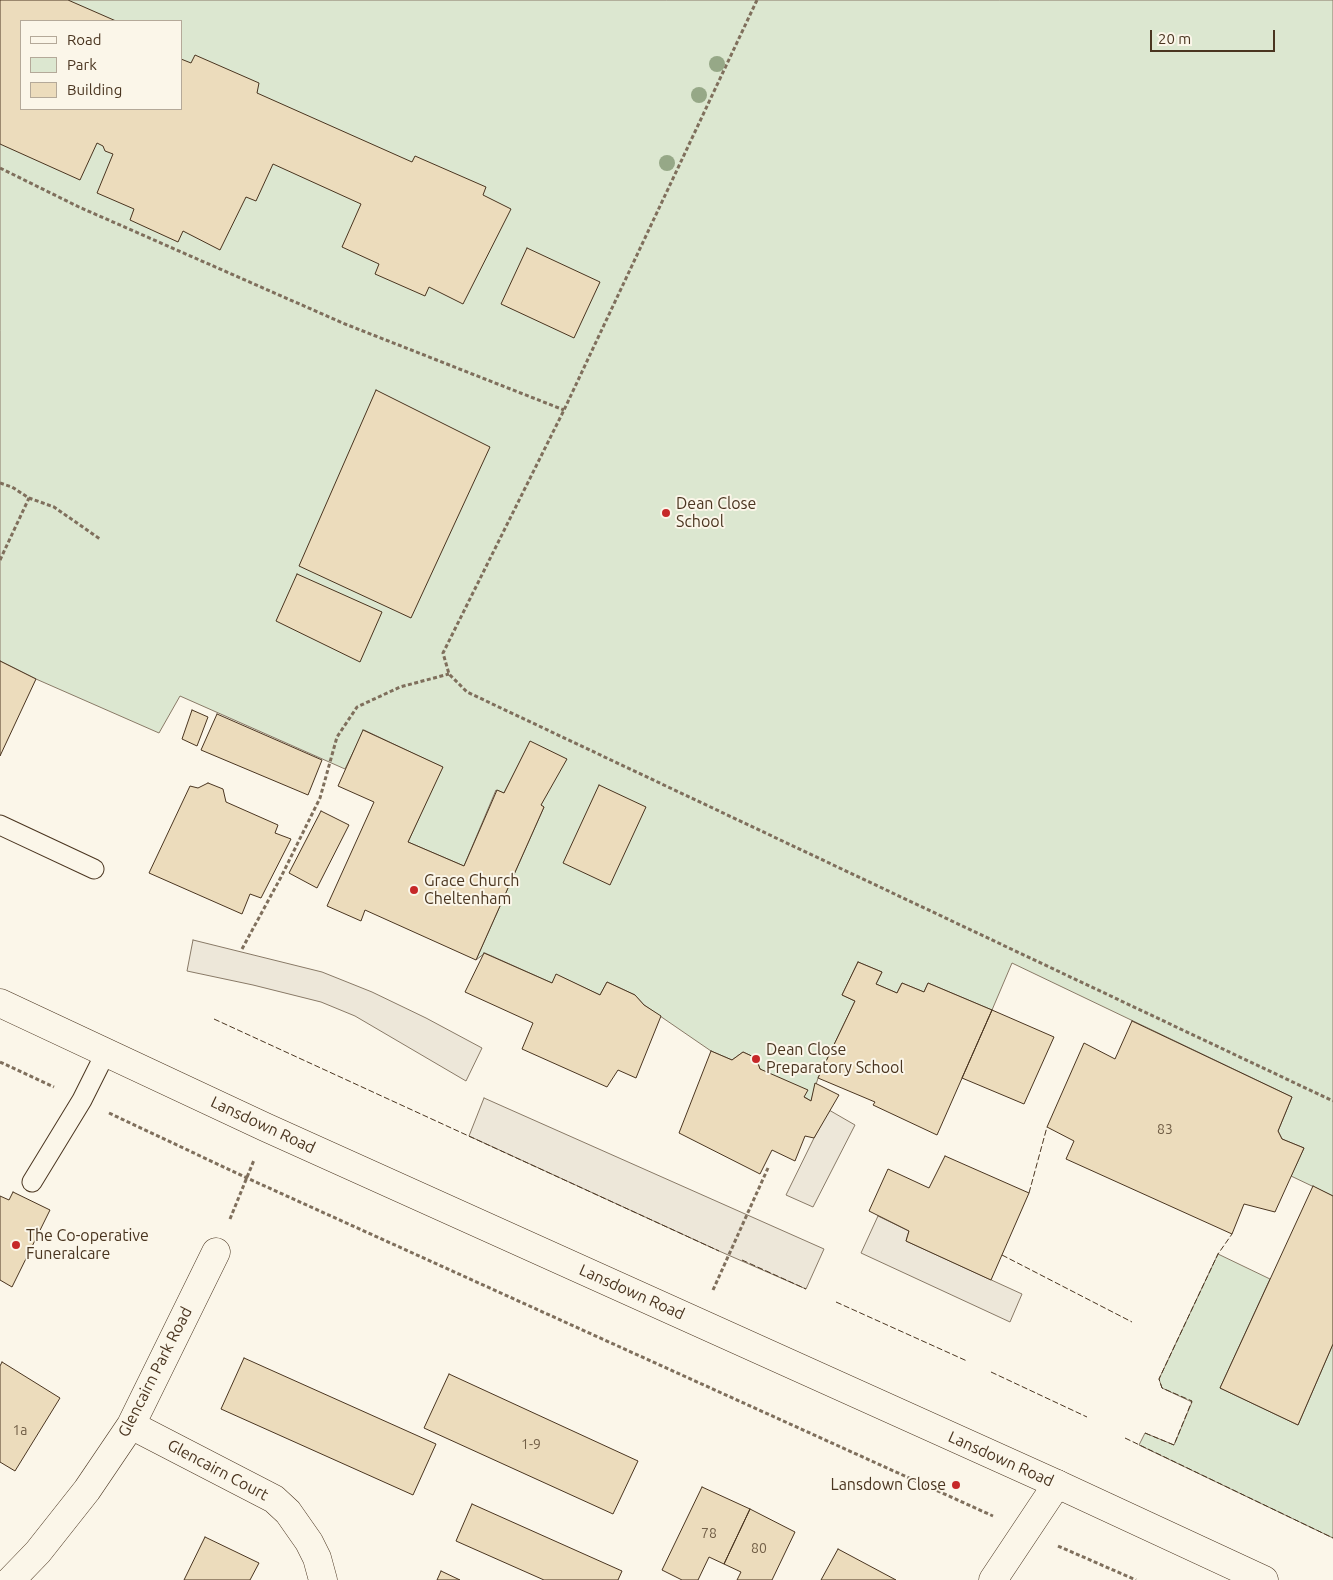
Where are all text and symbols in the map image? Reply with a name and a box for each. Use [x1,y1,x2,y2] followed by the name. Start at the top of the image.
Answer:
[20,20,182,110] legend
[1153,20,1278,52] scale bar
[1158,30,1191,47] text: 20 m
[67,31,102,48] text: Road
[67,56,97,73] text: Park
[67,81,122,98] text: Building
[676,494,756,532] place label: Dean Close School
[660,507,672,519] marker: Dean Close School
[424,871,519,909] place label: Grace Church Cheltenham
[408,884,420,896] marker: Grace Church Cheltenham
[766,1040,904,1078] place label: Dean Close Preparatory School
[750,1053,762,1065] marker: Dean Close Preparatory School
[208,1092,318,1158] street label: Lansdown Road
[1157,1121,1173,1137] house number: 83
[26,1226,149,1264] place label: The Co-operative Funeralcare
[10,1239,22,1251] marker: The Co-operative Funeralcare
[576,1260,688,1324] street label: Lansdown Road
[114,1304,196,1440] street label: Glencairn Park Road
[12,1422,28,1438] house number: 1a
[945,1427,1057,1491] street label: Lansdown Road
[164,1435,272,1505] street label: Glencairn Court
[521,1436,541,1452] house number: 1-9
[830,1475,946,1495] place label: Lansdown Close
[950,1479,962,1491] marker: Lansdown Close
[701,1525,717,1541] house number: 78
[751,1540,767,1556] house number: 80

